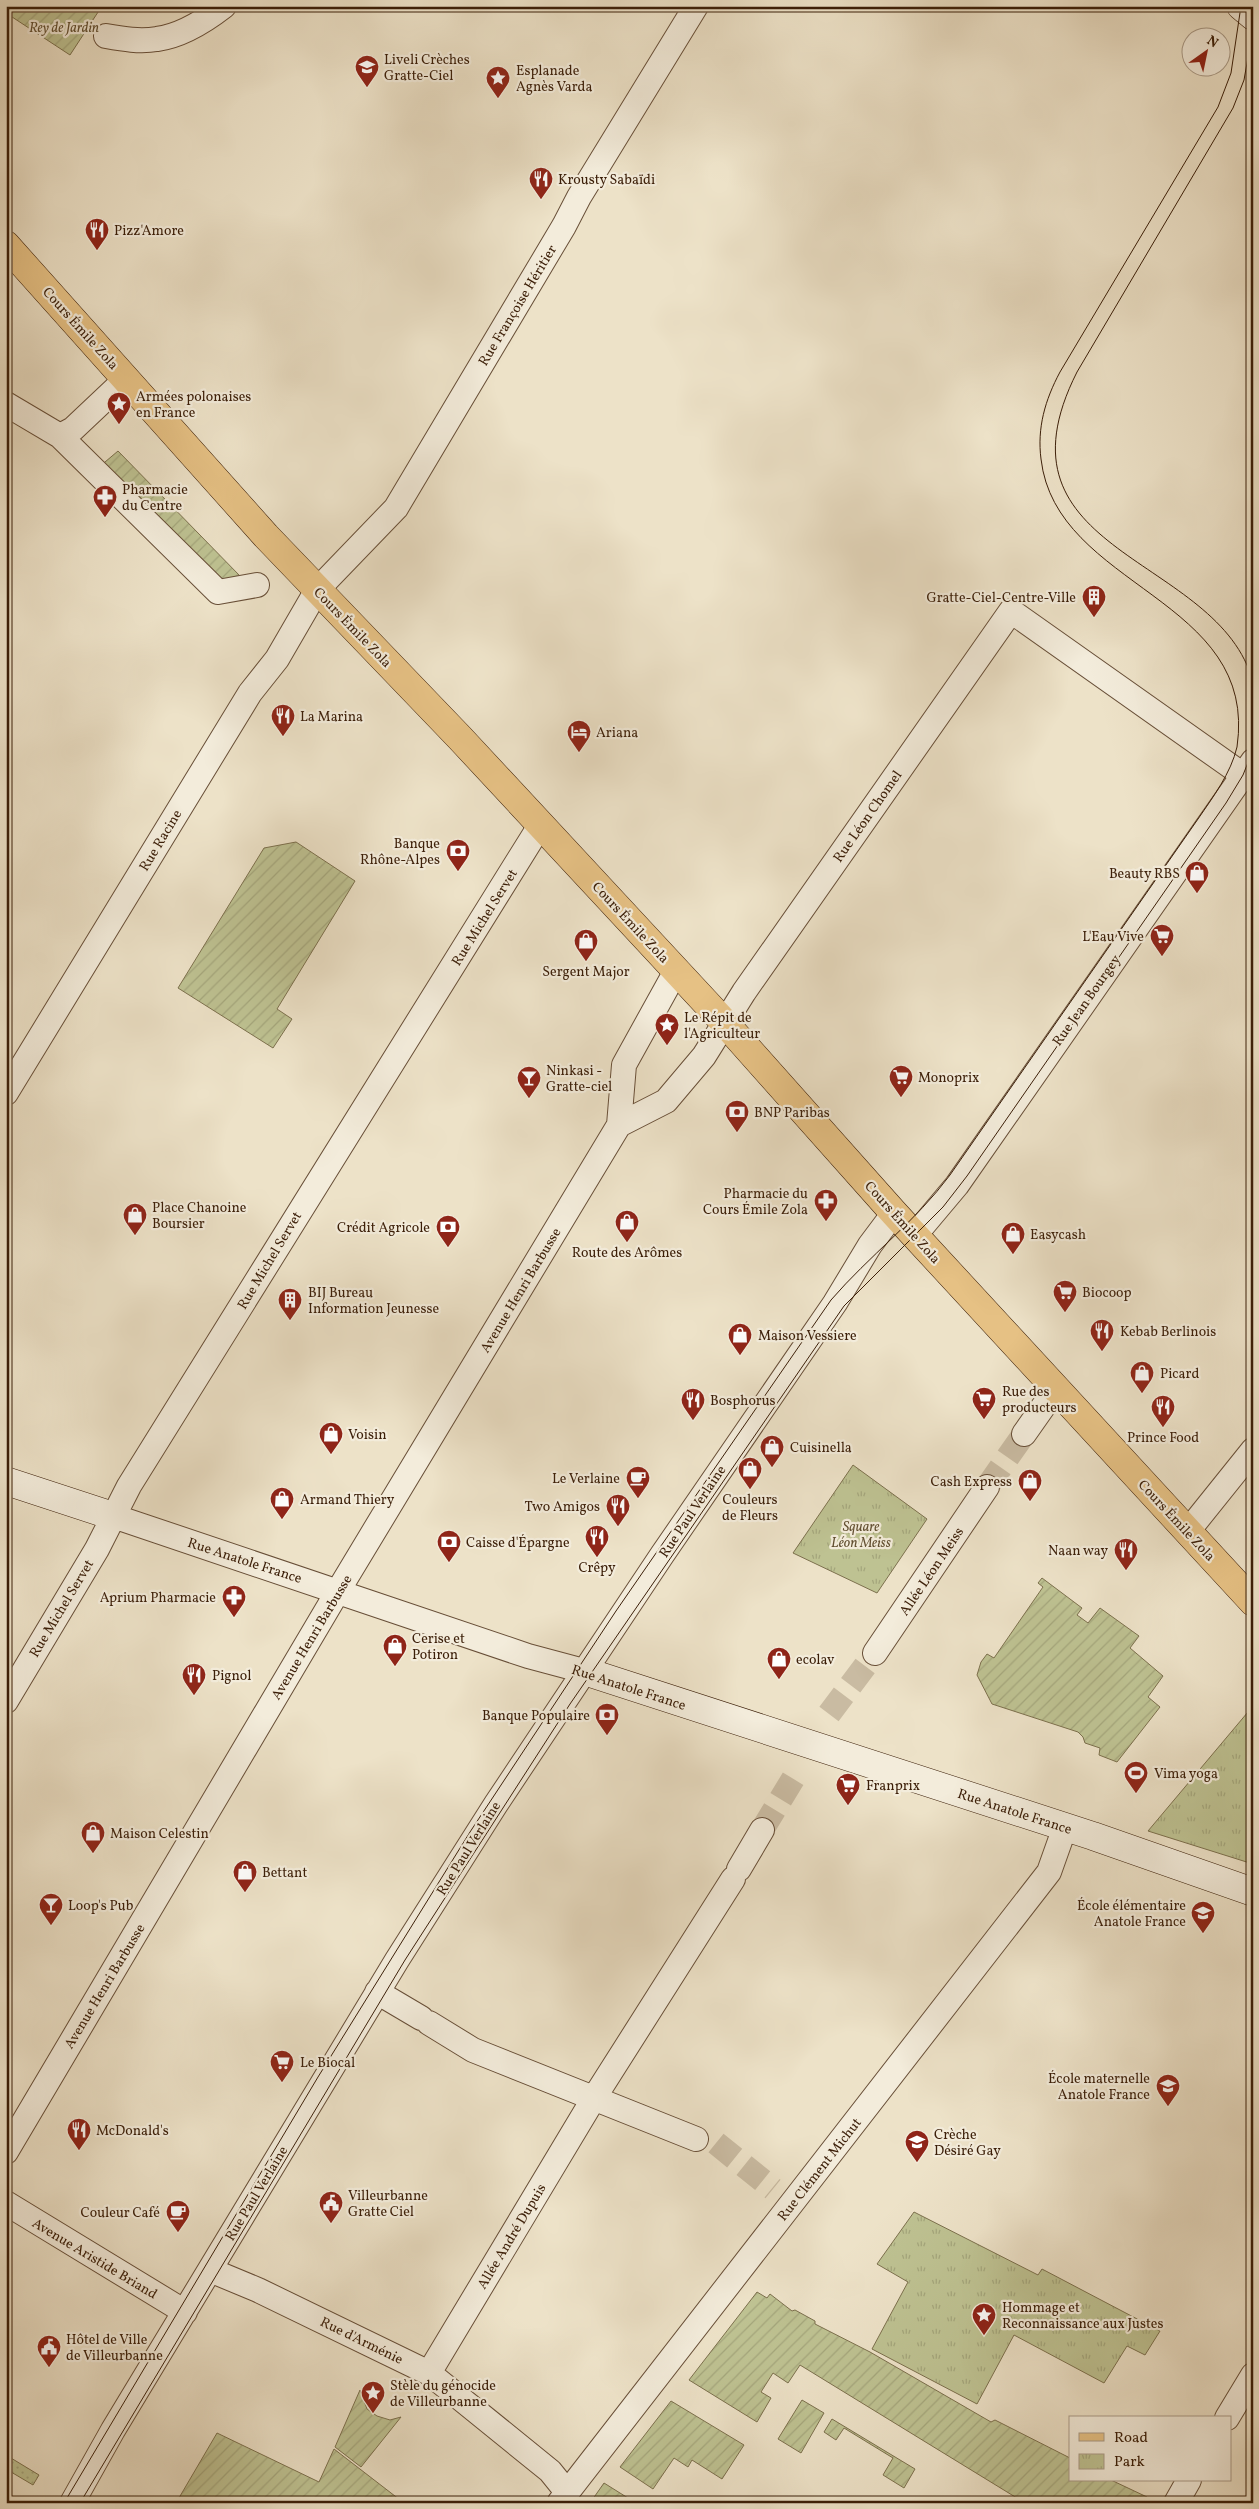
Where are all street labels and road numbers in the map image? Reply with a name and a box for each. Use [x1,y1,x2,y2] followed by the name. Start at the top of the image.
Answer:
[475,242,562,370] street label: Rue Françoise Héritier
[38,284,122,374] street label: Cours Émile Zola
[309,584,395,672] street label: Cours Émile Zola
[829,767,907,867] street label: Rue Léon Chomel
[135,806,187,875] street label: Rue Racine
[448,866,523,970] street label: Rue Michel Servet
[587,878,673,968] street label: Cours Émile Zola
[1049,951,1126,1050] street label: Rue Jean Bourgey
[860,1178,944,1268] street label: Cours Émile Zola
[234,1208,307,1313] street label: Rue Michel Servet
[476,1224,566,1357] street label: Avenue Henri Barbusse
[655,1462,731,1562] street label: Rue Paul Verlaine
[1133,1476,1219,1566] street label: Cours Émile Zola
[896,1524,969,1620] street label: Allée Léon Meiss
[185,1534,304,1589] street label: Rue Anatole France
[26,1556,99,1661] street label: Rue Michel Servet
[267,1571,357,1704] street label: Avenue Henri Barbusse
[569,1661,688,1716] street label: Rue Anatole France
[955,1785,1074,1840] street label: Rue Anatole France
[433,1798,506,1899] street label: Rue Paul Verlaine
[60,1920,150,2053] street label: Avenue Henri Barbusse
[774,2114,867,2226] street label: Rue Clément Michut
[221,2142,293,2245] street label: Rue Paul Verlaine
[473,2180,551,2293] street label: Allée André Dupuis
[28,2214,160,2304] street label: Avenue Aristide Briand
[317,2313,406,2370] street label: Rue d'Arménie

